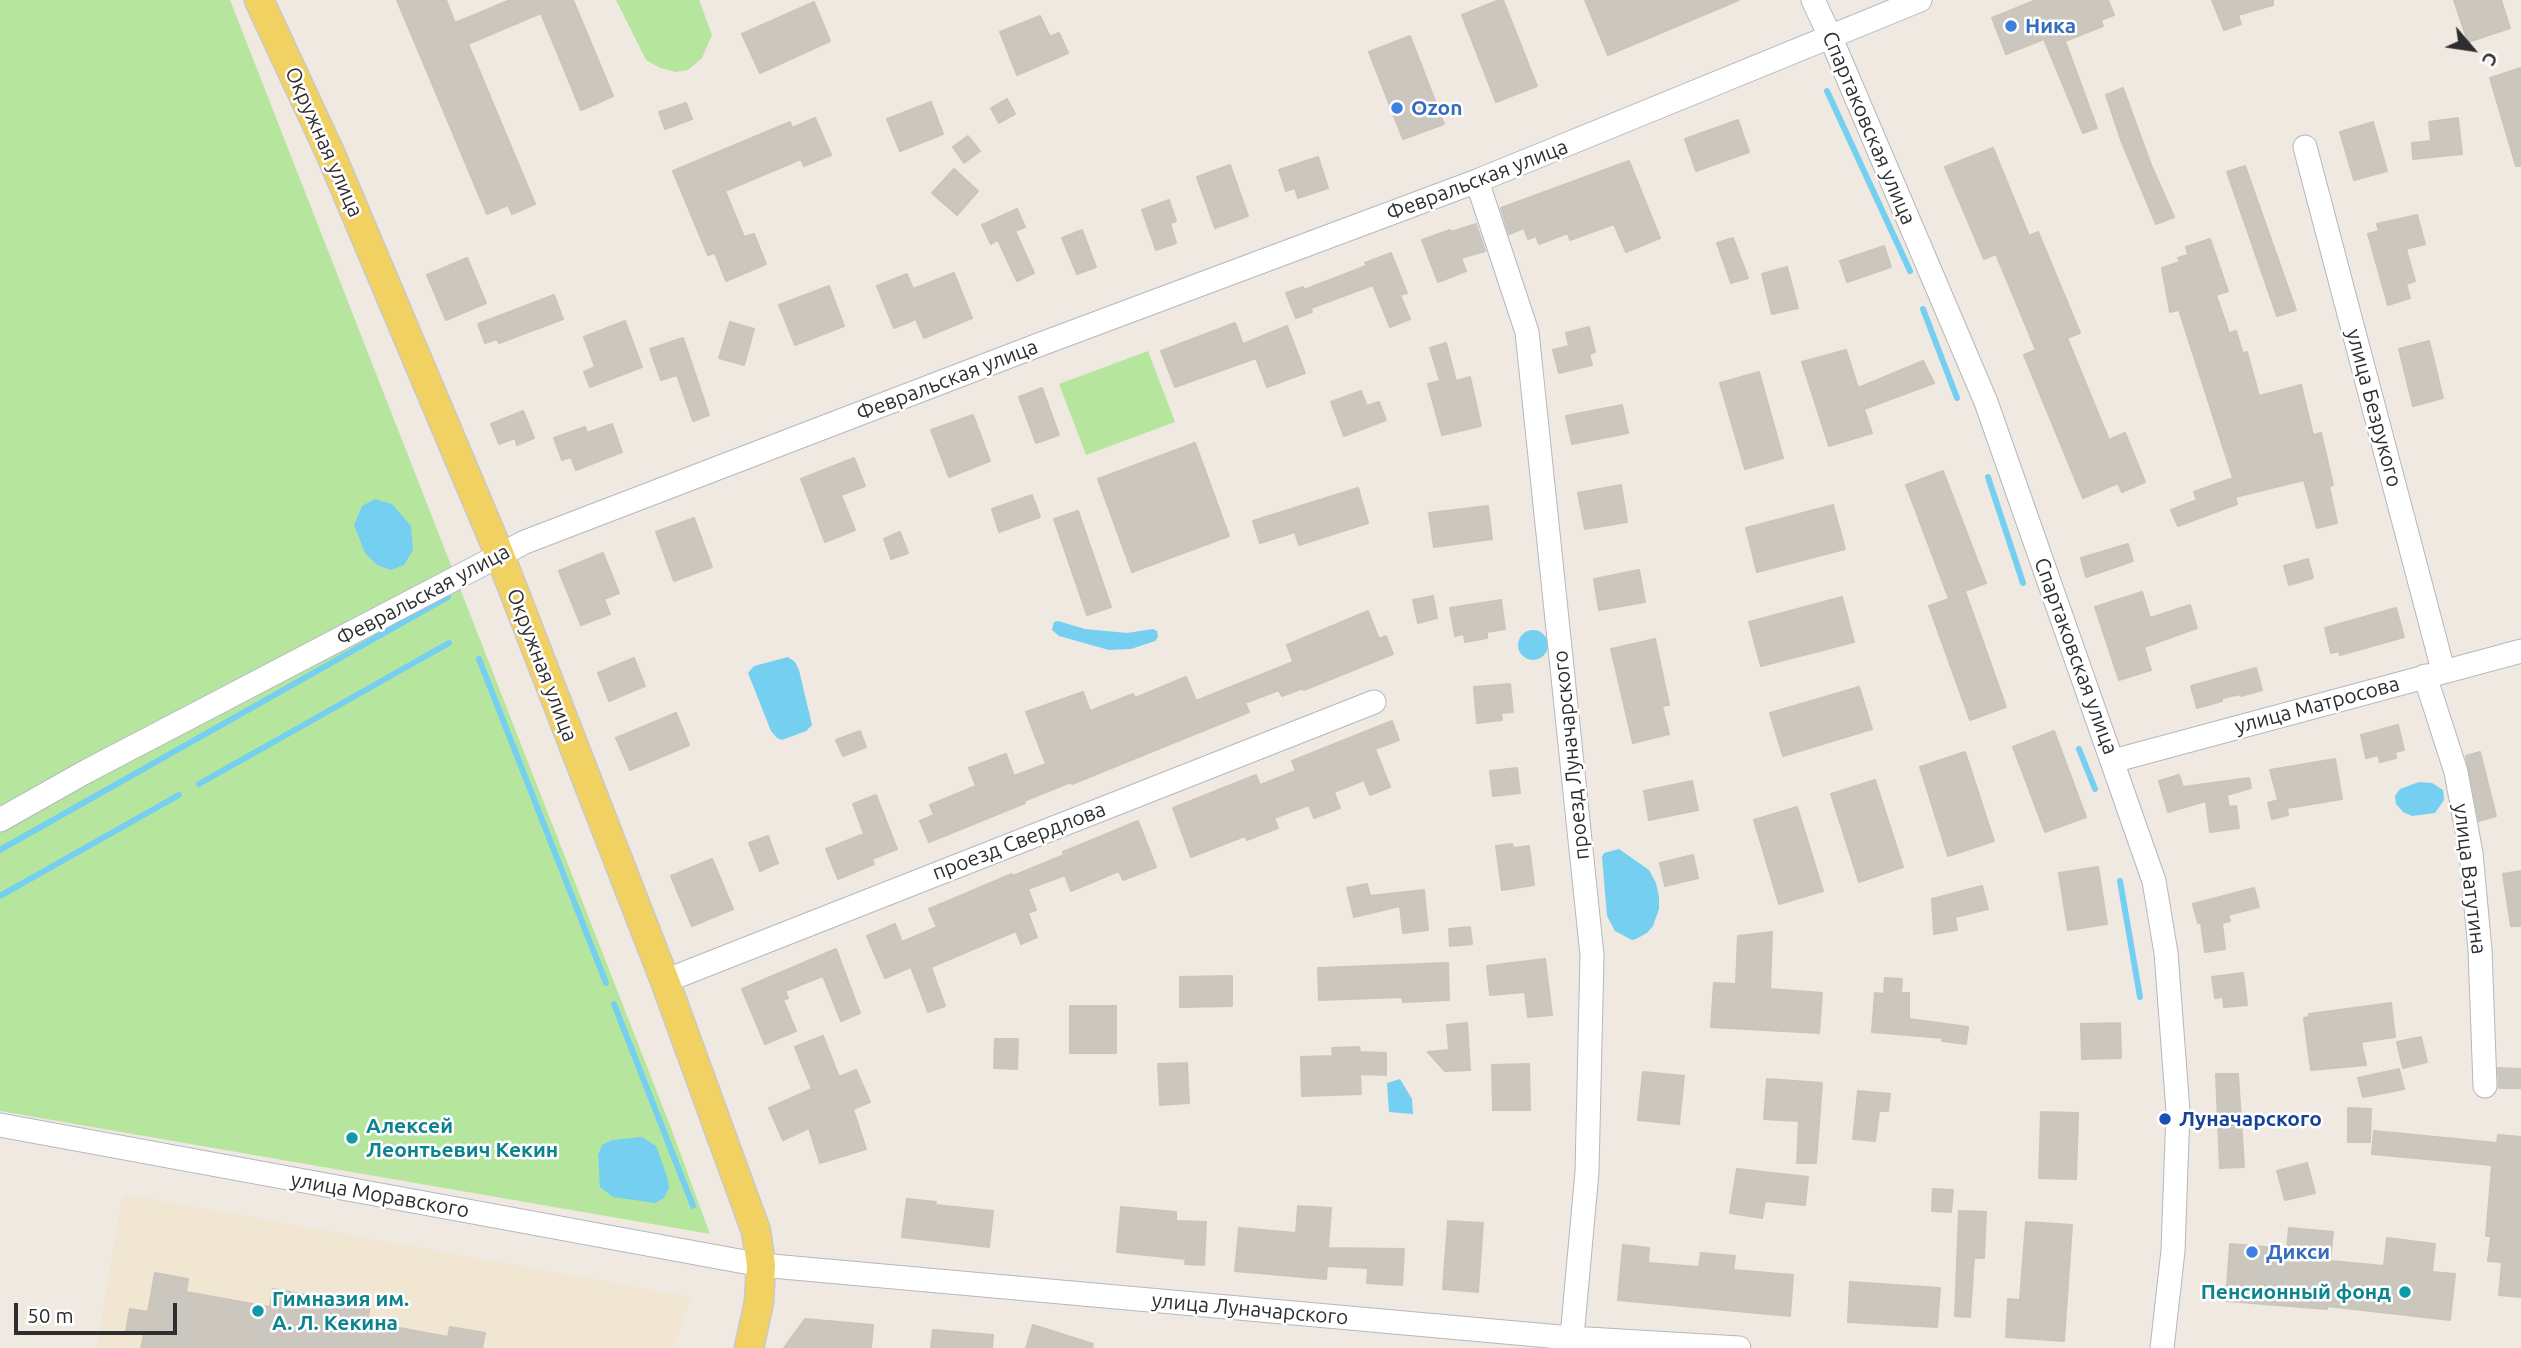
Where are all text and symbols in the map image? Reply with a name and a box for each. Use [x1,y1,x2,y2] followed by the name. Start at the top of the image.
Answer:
[2025,13,2076,39] place label: Ника
[2437,14,2507,84] north arrow
[2003,18,2019,34] marker: Ника
[1817,28,1921,228] street label: Спартаковская улица
[2478,49,2503,70] text: С
[280,63,368,221] street label: Окружная улица
[1411,95,1462,121] place label: Ozon
[1389,100,1405,116] marker: Ozon
[1383,134,1571,226] street label: Февральская улица
[2341,326,2407,490] street label: улица Безрукого
[853,334,1041,426] street label: Февральская улица
[332,539,514,651] street label: Февральская улица
[2029,554,2123,758] street label: Спартаковская улица
[501,585,583,745] street label: Окружная улица
[1547,649,1595,861] street label: проезд Луначарского
[2232,671,2402,739] street label: улица Матросова
[929,796,1109,886] street label: проезд Свердлова
[2448,802,2492,956] street label: улица Ватутина
[2179,1106,2322,1132] place label: Луначарского
[2157,1111,2173,1127] marker: Луначарского
[366,1113,558,1163] place label: Алексей Леонтьевич Кекин
[344,1130,360,1146] marker: Алексей Леонтьевич Кекин
[289,1167,471,1223] street label: улица Моравского
[2266,1239,2330,1265] place label: Дикси
[2244,1244,2260,1260] marker: Дикси
[2201,1279,2391,1305] place label: Пенсионный фонд
[2397,1284,2413,1300] marker: Пенсионный фонд
[272,1286,409,1336] place label: Гимназия им. А. Л. Кекина
[18,1288,180,1332] scale bar
[1151,1288,1349,1330] street label: улица Луначарского
[27,1303,74,1327] text: 50 m
[250,1303,266,1319] marker: Гимназия им. А. Л. Кекина

